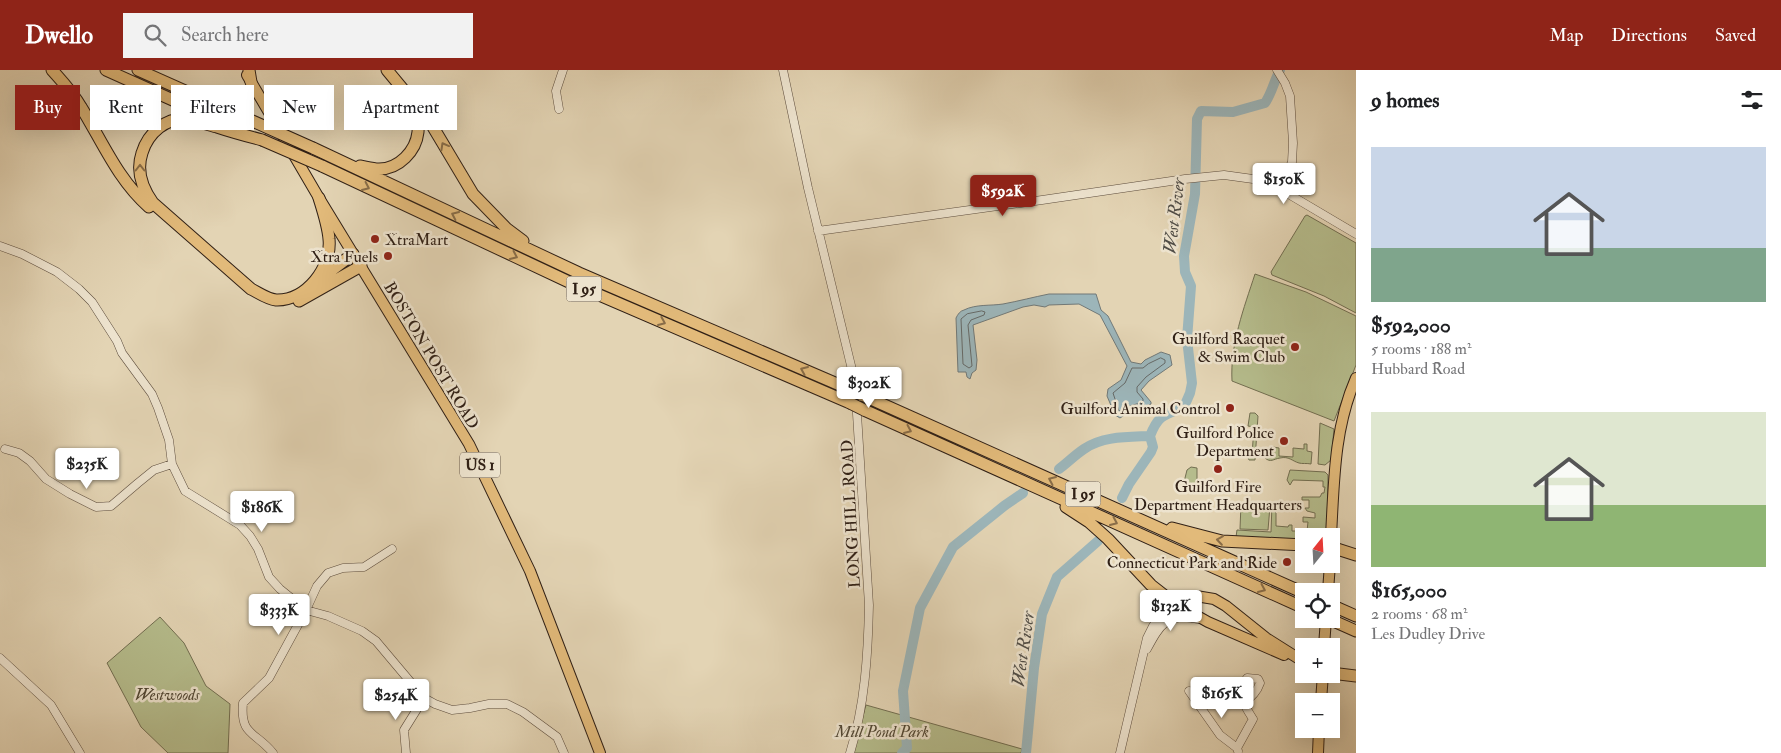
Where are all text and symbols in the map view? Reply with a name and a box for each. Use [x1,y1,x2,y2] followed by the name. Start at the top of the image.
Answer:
[123,13,473,58] search box
[25,20,93,51] text: Dwello
[141,21,169,49] icon: search
[181,23,269,47] text: Search here
[1550,24,1583,47] text: Map
[1611,24,1687,47] text: Directions
[1715,24,1756,47] text: Saved
[15,85,80,130] chip: Buy
[90,85,161,130] chip: Rent
[171,85,254,130] chip: Filters
[264,85,334,130] chip: New
[344,85,457,130] chip: Apartment
[1738,86,1766,114] icon: filters
[1371,87,1440,114] text: 9 homes
[441,143,451,152] one-way arrow
[1249,162,1319,205] pin: $150K
[135,164,145,172] one-way arrow
[1264,169,1305,189] text: $150K
[968,174,1038,217] pin: $592K
[1158,176,1191,255] water label: West River
[1524,179,1614,269] icon: home
[361,181,370,191] one-way arrow
[981,181,1025,201] text: $592K
[452,211,461,221] one-way arrow
[385,230,448,250] place label: XtraMart
[369,233,381,245] marker: XtraMart
[311,247,378,267] place label: Xtra Fuels
[382,250,394,262] marker: Xtra Fuels
[508,250,517,260] one-way arrow
[566,276,602,302] road number: I 95
[379,278,483,433] street label: BOSTON POST ROAD
[1371,312,1451,339] text: $592,000
[657,316,666,327] one-way arrow
[1172,329,1285,367] place label: Guilford Racquet & Swim Club
[1371,339,1472,359] text: 5 rooms · 188 m²
[1289,341,1301,353] marker: Guilford Racquet & Swim Club
[1371,359,1465,379] text: Hubbard Road
[800,365,809,376] one-way arrow
[834,366,904,409] pin: $302K
[848,373,890,393] text: $302K
[1060,399,1220,419] place label: Guilford Animal Control
[1224,402,1236,414] marker: Guilford Animal Control
[1176,423,1274,462] place label: Guilford Police Department
[903,424,912,435] one-way arrow
[1278,435,1290,447] marker: Guilford Police Department
[837,439,865,589] street label: LONG HILL ROAD
[1524,444,1614,534] icon: home
[52,448,122,490] pin: $235K
[460,452,500,478] road number: US 1
[66,454,108,474] text: $235K
[1212,463,1224,475] marker: Guilford Fire Department Headquarters
[1048,477,1057,487] one-way arrow
[1134,477,1302,516] place label: Guilford Fire Department Headquarters
[1066,482,1100,506] road number: I 95
[227,490,297,533] pin: $186K
[241,497,283,517] text: $186K
[1109,516,1118,527] one-way arrow
[1295,528,1340,572] north arrow
[1295,528,1340,738] map controls
[1216,535,1224,546] one-way arrow
[1107,553,1277,573] place label: Connecticut Park and Ride
[1281,556,1293,568] marker: Connecticut Park and Ride
[1371,577,1447,604] text: $165,000
[1257,582,1266,593] one-way arrow
[1295,583,1340,628] button: locate
[1136,590,1206,632] pin: $132K
[244,594,314,636] pin: $333K
[1151,596,1191,616] text: $132K
[260,600,298,620] text: $333K
[1371,604,1467,624] text: 2 rooms · 68 m²
[1007,608,1040,688] water label: West River
[1371,624,1485,644] text: Les Dudley Drive
[1295,638,1340,683] button: +
[1187,676,1257,719] pin: $165K
[361,678,431,721] pin: $254K
[1202,683,1242,703] text: $165K
[135,685,200,705] park label: Westwoods
[374,685,418,705] text: $254K
[1295,693,1340,738] button: −
[834,722,929,742] park label: Mill Pond Park

